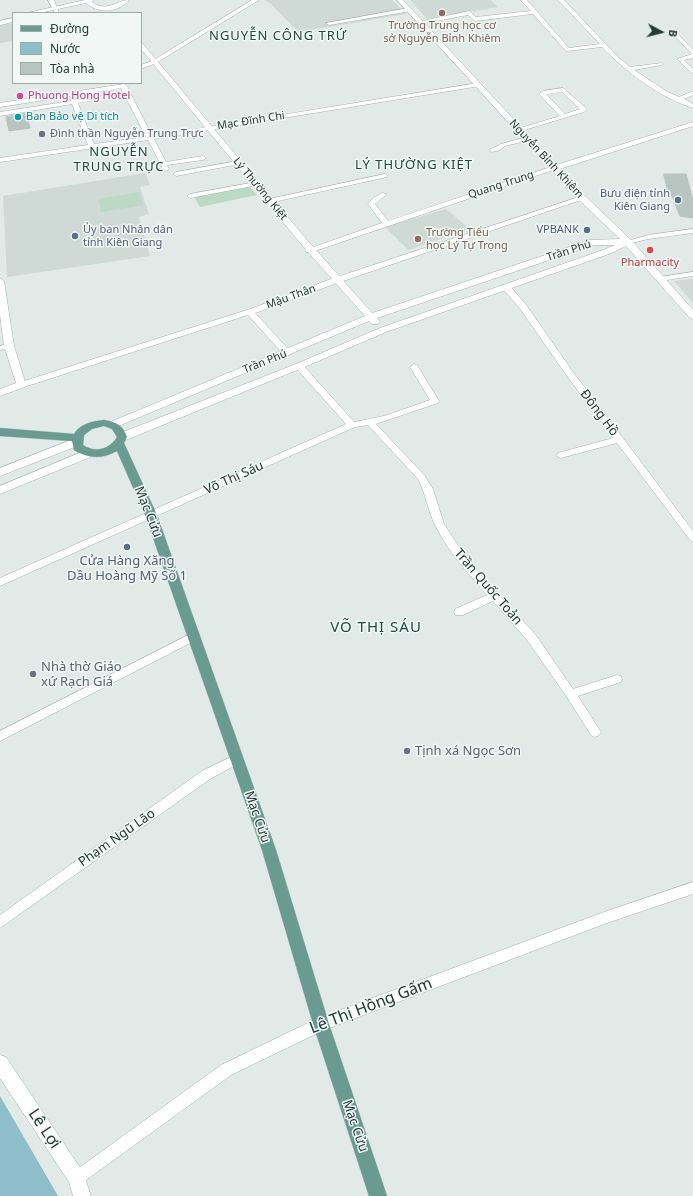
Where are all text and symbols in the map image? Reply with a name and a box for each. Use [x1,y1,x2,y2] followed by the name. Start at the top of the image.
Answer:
[437,8,447,18] marker: Trường Trung học cơ sở Nguyễn Bỉnh Khiêm
[12,12,142,84] legend
[641,12,681,52] north arrow
[383,19,501,45] place label: Trường Trung học cơ sở Nguyễn Bỉnh Khiêm
[50,20,89,37] text: Đường
[209,28,347,44] district label: NGUYỄN CÔNG TRỨ
[666,29,681,38] text: B
[50,40,80,57] text: Nước
[50,60,95,77] text: Tòa nhà
[28,89,130,103] place label: Phuong Hong Hotel
[15,91,25,101] marker: Phuong Hong Hotel
[216,109,286,133] street label: Mạc Đĩnh Chi
[26,110,119,124] place label: Ban Bảo vệ Di tích
[13,112,23,122] marker: Ban Bảo vệ Di tích
[506,117,586,201] street label: Nguyễn Bỉnh Khiêm
[50,127,203,141] place label: Đình thần Nguyễn Trung Trực
[37,129,47,139] marker: Đình thần Nguyễn Trung Trực
[73,144,165,175] district label: NGUYỄN TRUNG TRỰC
[230,155,290,223] street label: Lý Thường Kiệt
[355,157,473,173] district label: LÝ THƯỜNG KIỆT
[466,168,536,202] street label: Quang Trung
[600,187,670,213] place label: Bưu điện tỉnh Kiên Giang
[673,195,683,205] marker: Bưu điện tỉnh Kiên Giang
[83,223,173,249] place label: Ủy ban Nhân dân tỉnh Kiên Giang
[536,223,579,237] place label: VPBANK
[582,225,592,235] marker: VPBANK
[426,226,508,252] place label: Trường Tiểu học Lý Tự Trọng
[70,231,80,241] marker: Ủy ban Nhân dân tỉnh Kiên Giang
[413,234,423,244] marker: Trường Tiểu học Lý Tự Trọng
[545,238,593,264] street label: Trần Phú
[645,245,655,255] marker: Pharmacity
[621,256,679,270] place label: Pharmacity
[264,282,318,312] street label: Mậu Thân
[241,347,289,377] street label: Trần Phú
[576,387,622,439] street label: Đông Hồ
[202,458,266,498] street label: Võ Thị Sáu
[131,484,165,540] street label: Mạc Cửu
[122,542,132,552] marker: Cửa Hàng Xăng Dầu Hoàng Mỹ Số 1
[451,546,525,628] street label: Trần Quốc Toản
[67,553,187,584] place label: Cửa Hàng Xăng Dầu Hoàng Mỹ Số 1
[330,619,422,637] district label: VÕ THỊ SÁU
[41,659,122,690] place label: Nhà thờ Giáo xứ Rạch Giá
[28,669,38,679] marker: Nhà thờ Giáo xứ Rạch Giá
[415,743,521,759] place label: Tịnh xá Ngọc Sơn
[402,746,412,756] marker: Tịnh xá Ngọc Sơn
[241,789,273,845] street label: Mạc Cửu
[76,806,158,870] street label: Phạm Ngũ Lão
[307,974,435,1038] street label: Lê Thị Hồng Gấm
[339,1098,371,1154] street label: Mạc Cửu
[24,1105,64,1153] street label: Lê Lợi

